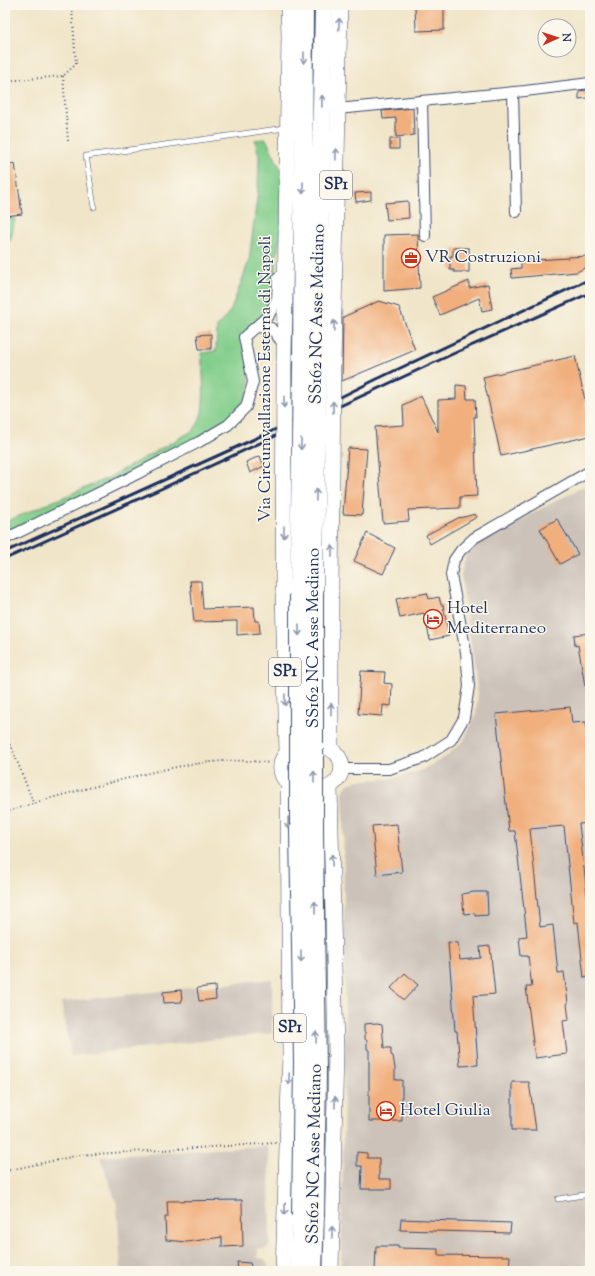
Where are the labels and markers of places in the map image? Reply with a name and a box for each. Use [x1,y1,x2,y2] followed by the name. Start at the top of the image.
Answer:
[425,246,541,270] place label: VR Costruzioni
[400,247,422,269] office icon: VR Costruzioni
[447,597,546,641] place label: Hotel Mediterraneo
[422,608,444,630] hotel icon: Hotel Mediterraneo
[400,1099,491,1123] place label: Hotel Giulia
[375,1100,397,1122] hotel icon: Hotel Giulia

